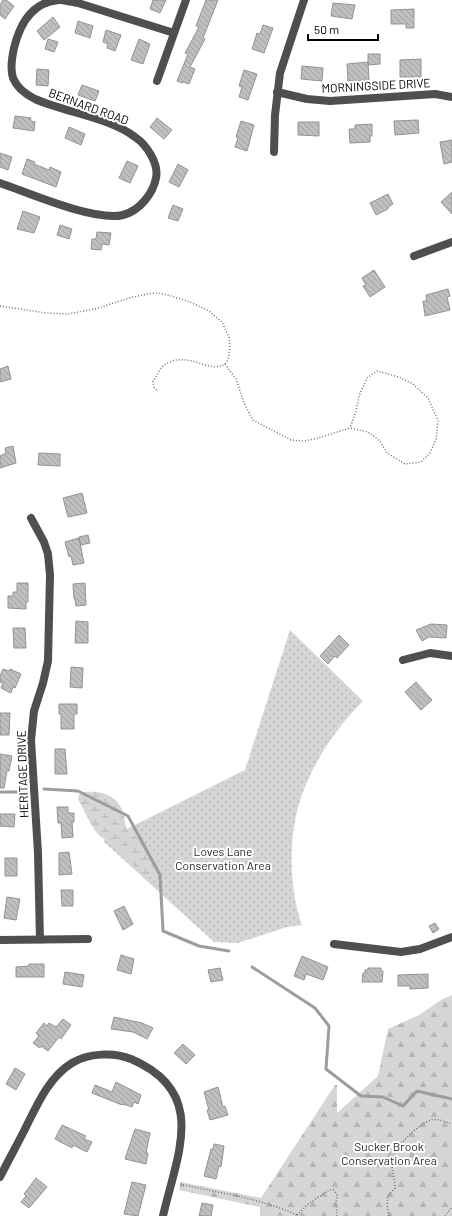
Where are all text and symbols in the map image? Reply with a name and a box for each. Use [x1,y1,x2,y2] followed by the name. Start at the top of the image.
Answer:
[308,16,378,42] scale bar
[314,22,339,36] text: 50 m
[321,75,431,95] street label: MORNINGSIDE DRIVE
[47,85,131,127] street label: BERNARD ROAD
[13,730,31,818] street label: HERITAGE DRIVE
[175,844,271,872] park label: Loves Lane Conservation Area
[341,1139,437,1167] park label: Sucker Brook Conservation Area

